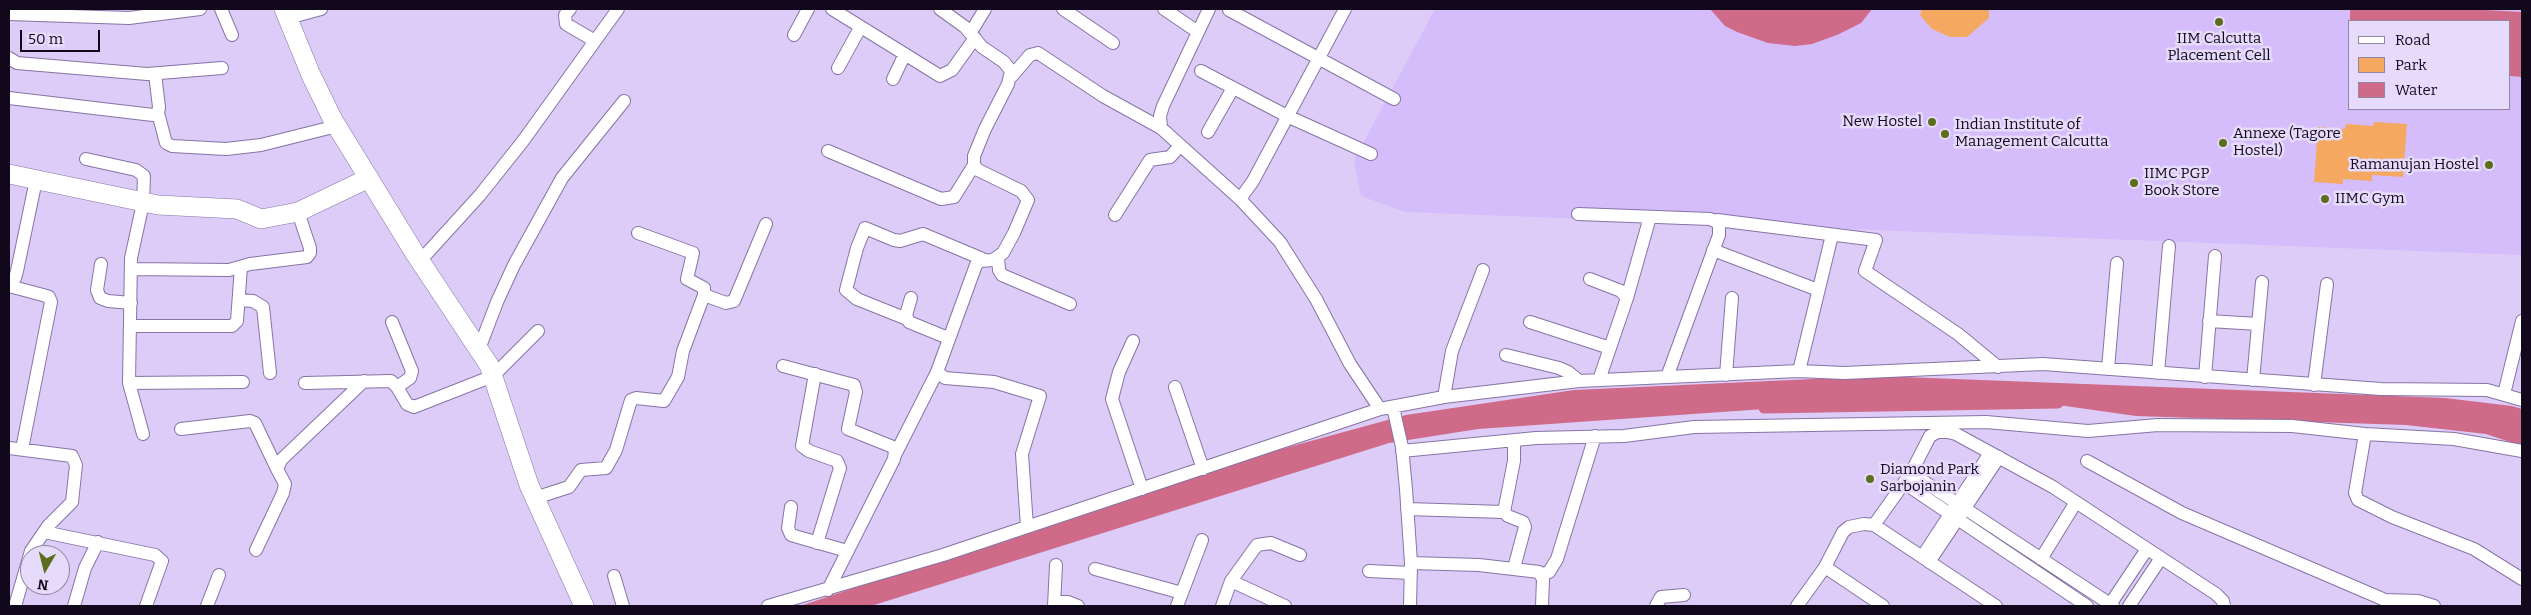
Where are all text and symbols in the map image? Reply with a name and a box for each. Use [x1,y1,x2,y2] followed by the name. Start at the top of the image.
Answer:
[2213,16,2225,28] marker: IIM Calcutta Placement Cell
[22,20,102,52] scale bar
[2348,20,2511,110] legend
[28,30,63,48] text: 50 m
[2167,30,2271,65] place label: IIM Calcutta Placement Cell
[2395,31,2430,49] text: Road
[2395,56,2427,74] text: Park
[2395,81,2437,99] text: Water
[1842,113,1922,131] place label: New Hostel
[1926,116,1938,128] marker: New Hostel
[1955,116,2108,151] place label: Indian Institute of Management Calcutta
[2233,125,2341,160] place label: Annexe (Tagore Hostel)
[1939,128,1951,140] marker: Indian Institute of Management Calcutta
[2217,137,2229,149] marker: Annexe (Tagore Hostel)
[2350,156,2479,174] place label: Ramanujan Hostel
[2483,159,2495,171] marker: Ramanujan Hostel
[2144,165,2219,200] place label: IIMC PGP Book Store
[2128,177,2140,189] marker: IIMC PGP Book Store
[2335,190,2405,208] place label: IIMC Gym
[2319,193,2331,205] marker: IIMC Gym
[1880,461,1979,496] place label: Diamond Park Sarbojanin
[1864,473,1876,485] marker: Diamond Park Sarbojanin
[20,545,70,595] north arrow
[36,575,50,594] text: N

